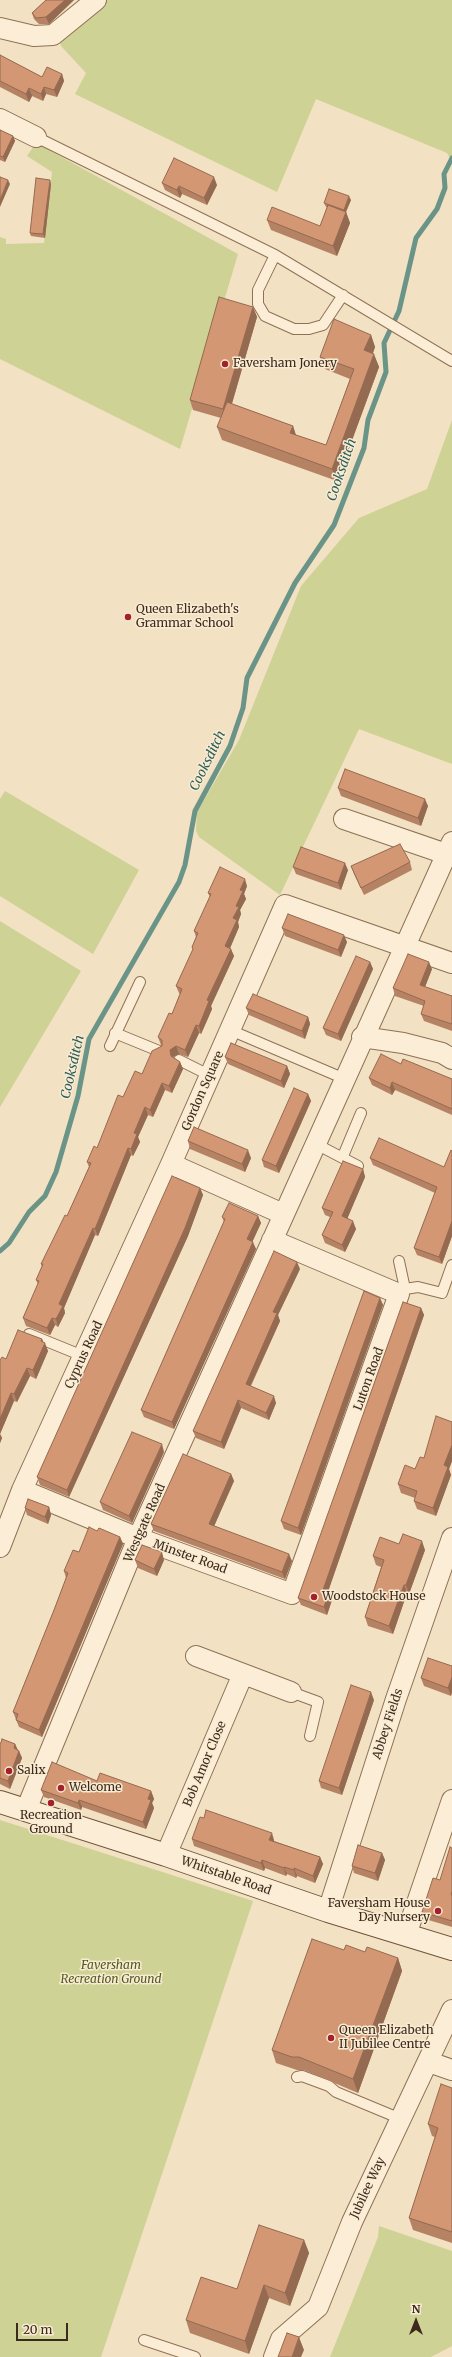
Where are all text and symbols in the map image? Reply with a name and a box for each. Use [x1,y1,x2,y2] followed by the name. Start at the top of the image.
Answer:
[233,357,337,371] place label: Faversham Jonery
[220,359,230,369] marker: Faversham Jonery
[324,437,360,503] water label: Cooksditch
[136,603,239,631] place label: Queen Elizabeth's Grammar School
[123,612,133,622] marker: Queen Elizabeth's Grammar School
[187,728,229,794] water label: Cooksditch
[58,1034,88,1100] water label: Cooksditch
[179,1049,227,1133] street label: Gordon Square
[62,1319,106,1391] street label: Cyprus Road
[351,1346,387,1412] street label: Luton Road
[121,1482,169,1564] street label: Westgate Road
[151,1537,229,1577] street label: Minster Road
[322,1590,425,1604] place label: Woodstock House
[309,1592,319,1602] marker: Woodstock House
[370,1687,406,1761] street label: Abbey Fields
[180,1719,230,1809] street label: Bob Amor Close
[17,1764,46,1778] place label: Salix
[4,1766,14,1776] marker: Salix
[69,1781,121,1795] place label: Welcome
[56,1783,66,1793] marker: Welcome
[46,1798,56,1808] marker: Recreation Ground
[20,1809,82,1837] place label: Recreation Ground
[179,1854,273,1898] street label: Whitstable Road
[328,1897,430,1925] place label: Faversham House Day Nursery
[433,1906,443,1916] marker: Faversham House Day Nursery
[60,1959,162,1987] park label: Faversham Recreation Ground
[339,2024,434,2052] place label: Queen Elizabeth II Jubilee Centre
[326,2033,336,2043] marker: Queen Elizabeth II Jubilee Centre
[347,2155,389,2221] street label: Jubilee Way
[396,2301,436,2341] north arrow
[412,2302,420,2316] text: N
[18,2315,70,2341] scale bar
[23,2322,52,2337] text: 20 m

